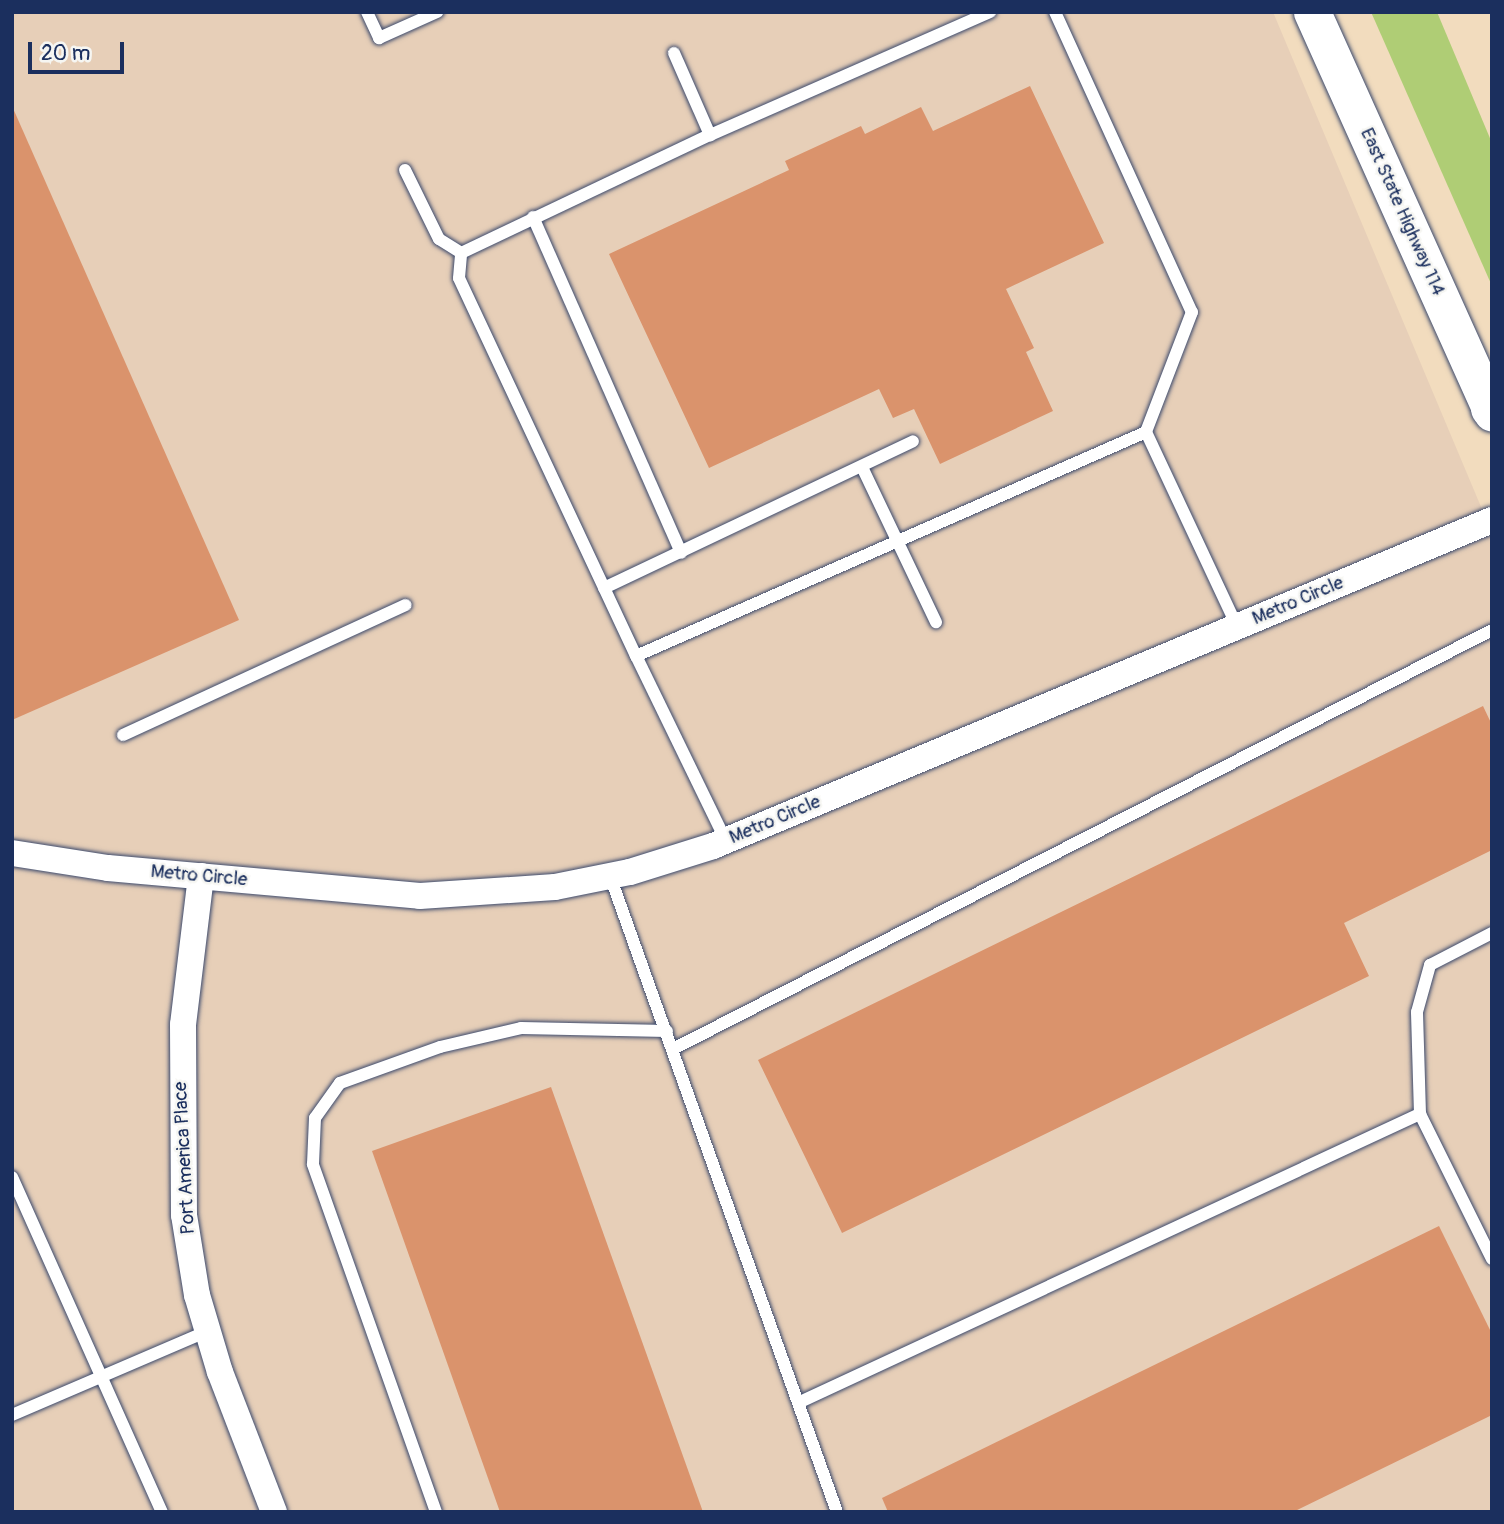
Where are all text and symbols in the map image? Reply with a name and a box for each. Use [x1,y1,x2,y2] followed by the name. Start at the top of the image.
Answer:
[32,28,128,72] scale bar
[41,40,90,67] text: 20 m
[1355,125,1449,299] street label: East State Highway 114
[1249,572,1347,630] street label: Metro Circle
[726,791,824,849] street label: Metro Circle
[150,860,248,892] street label: Metro Circle
[170,1081,200,1235] street label: Port America Place

